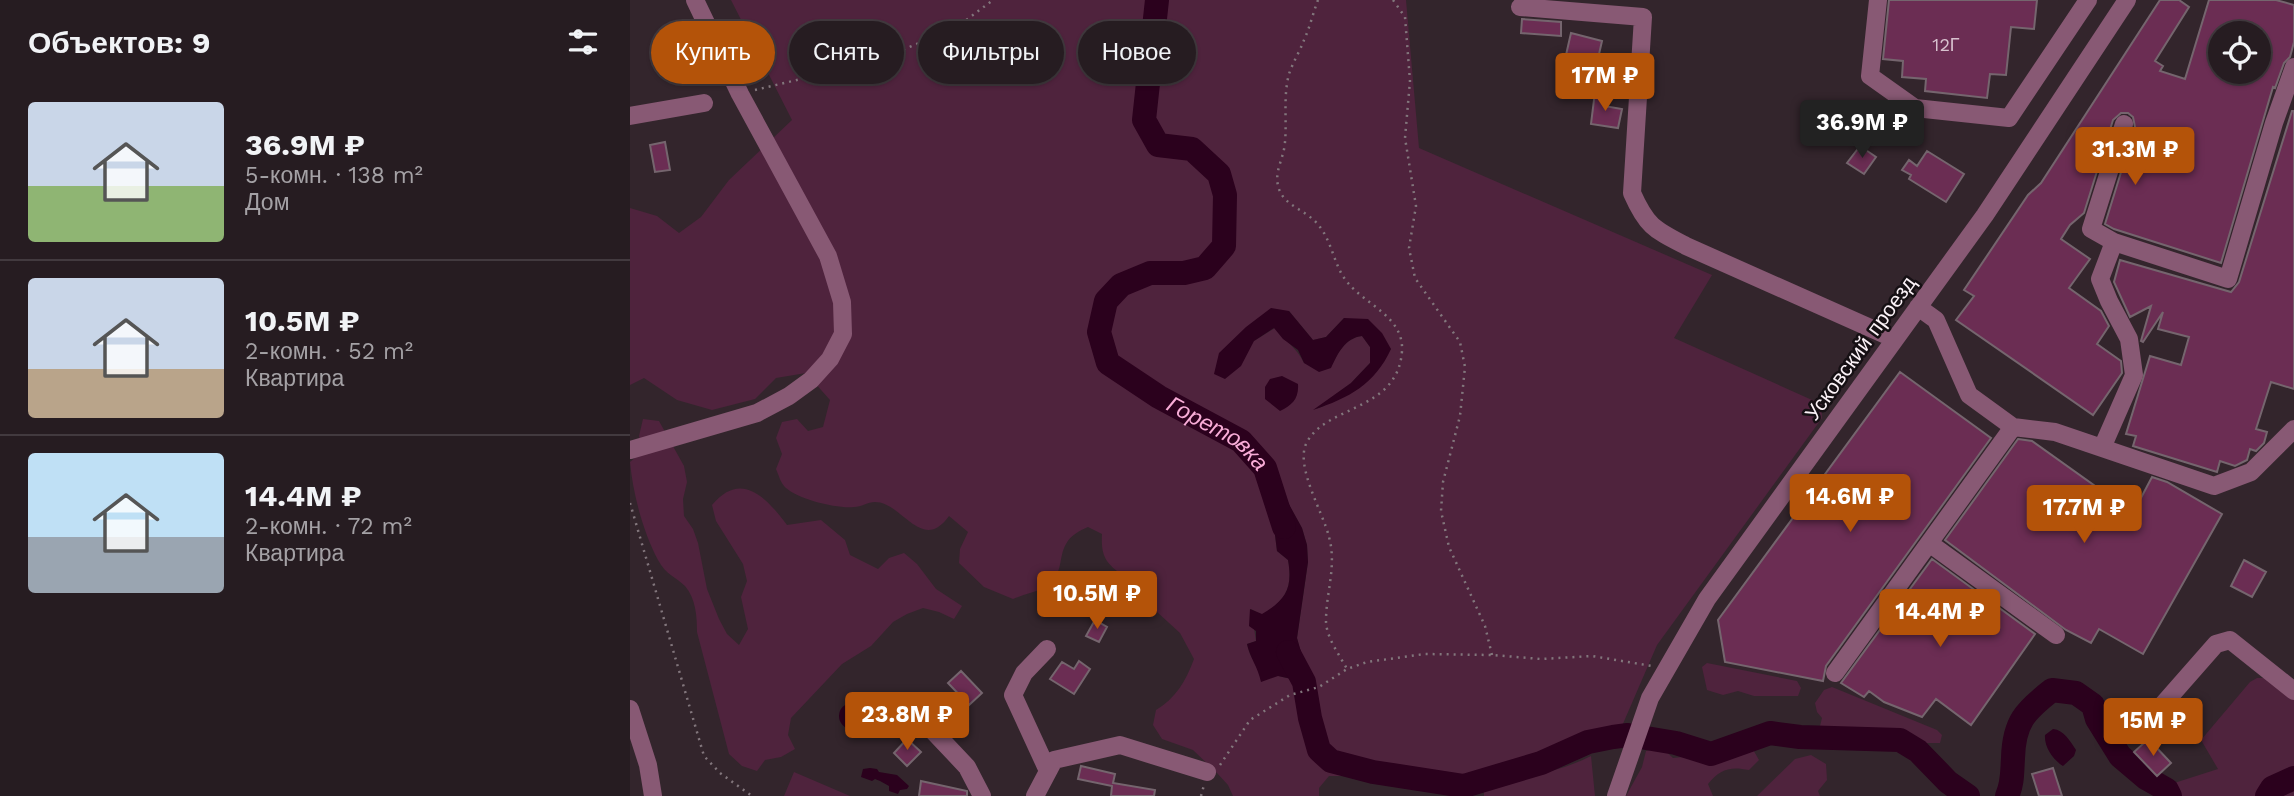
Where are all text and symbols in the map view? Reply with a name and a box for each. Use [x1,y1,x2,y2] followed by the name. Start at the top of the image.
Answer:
[651,21,775,84] chip: Купить
[789,21,904,84] chip: Снять
[918,21,1064,84] chip: Фильтры
[1078,21,1196,84] chip: Новое
[2208,21,2271,84] map controls
[2208,21,2271,84] button: locate
[564,23,602,61] icon: filters
[28,25,211,60] text: Объектов: 9
[1932,34,1960,55] house number: 12Г
[1556,54,1654,113] pin: 17M ₽
[1571,62,1639,89] text: 17M ₽
[1797,100,1927,160] pin: 36.9M ₽
[1816,109,1908,136] text: 36.9M ₽
[245,127,365,162] text: 36.9M ₽
[2070,128,2200,187] pin: 31.3M ₽
[84,130,168,214] icon: home
[2091,136,2179,163] text: 31.3M ₽
[245,162,423,189] text: 5-комн. · 138 m²
[245,189,289,216] text: Дом
[1799,271,1921,425] street label: Усковский проезд
[245,303,360,338] text: 10.5M ₽
[84,306,168,390] icon: home
[245,338,413,365] text: 2-комн. · 52 m²
[245,365,344,392] text: Квартира
[1162,390,1274,476] water label: Горетовка
[1785,475,1915,534] pin: 14.6M ₽
[245,478,362,513] text: 14.4M ₽
[84,481,168,565] icon: home
[1806,483,1894,510] text: 14.6M ₽
[2019,486,2149,545] pin: 17.7M ₽
[2043,494,2125,521] text: 17.7M ₽
[245,513,412,540] text: 2-комн. · 72 m²
[245,540,344,567] text: Квартира
[1032,572,1162,631] pin: 10.5M ₽
[1053,580,1141,607] text: 10.5M ₽
[1875,590,2005,649] pin: 14.4M ₽
[1895,598,1985,625] text: 14.4M ₽
[842,692,972,752] pin: 23.8M ₽
[2104,698,2202,758] pin: 15M ₽
[861,701,953,728] text: 23.8M ₽
[2120,707,2186,734] text: 15M ₽

